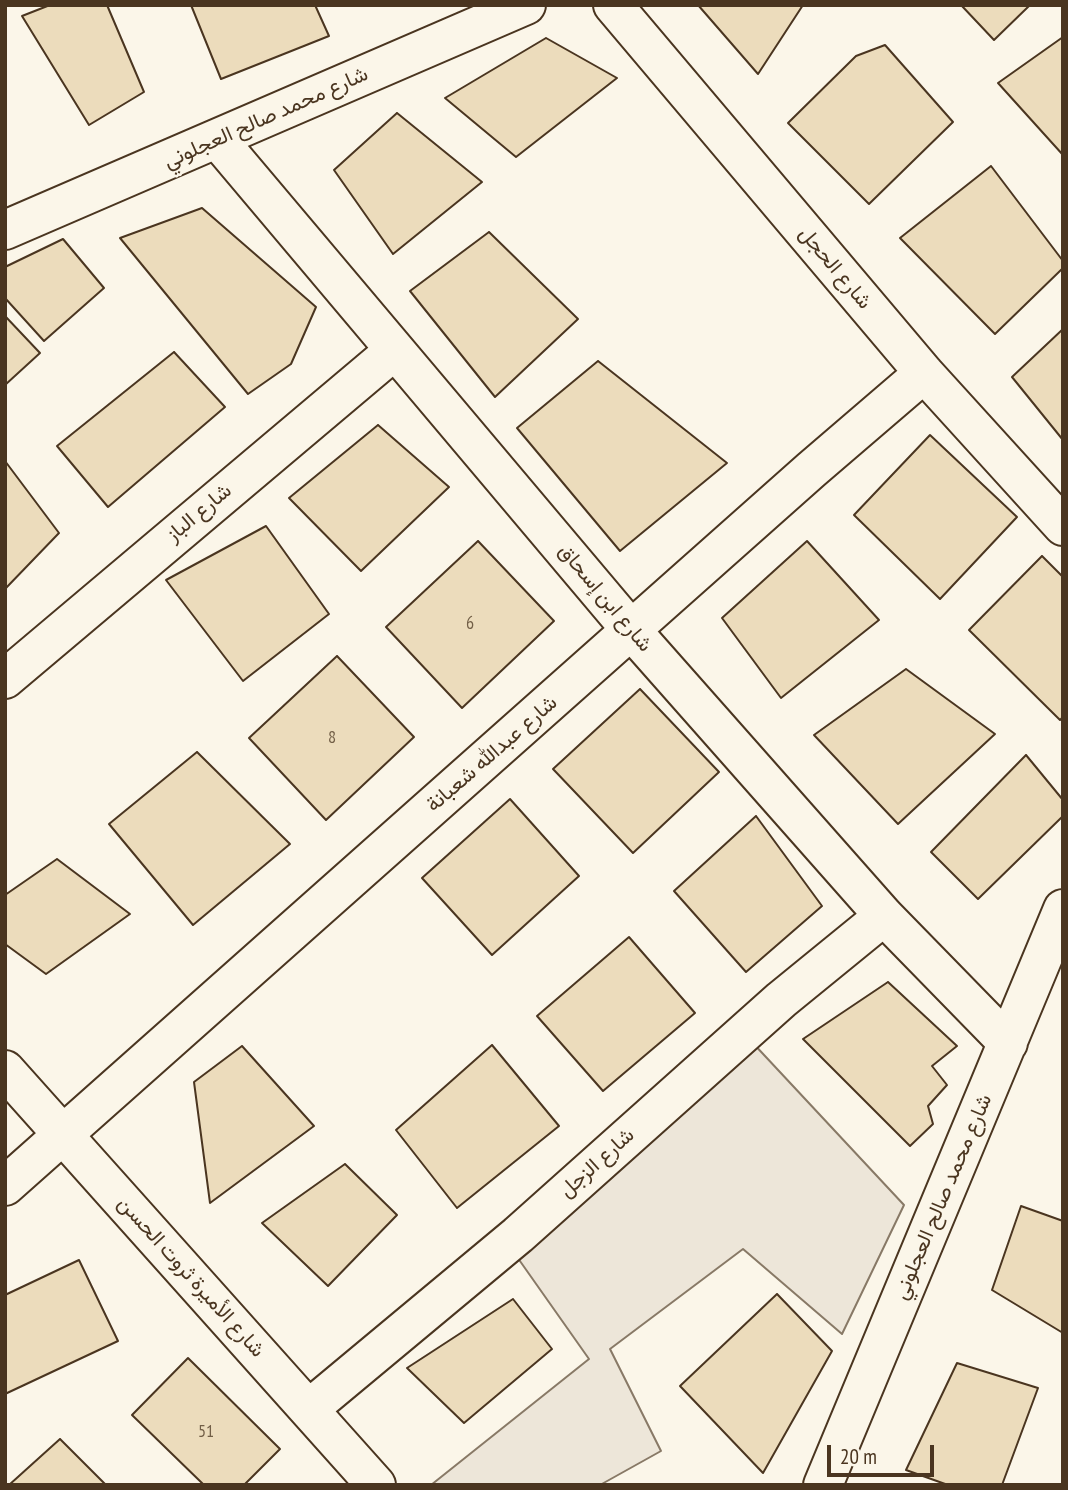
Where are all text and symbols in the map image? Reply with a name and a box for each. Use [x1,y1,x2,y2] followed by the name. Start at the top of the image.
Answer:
[160,62,372,174] street label: شارع محمد صالح العجلوني
[793,221,877,315] street label: شارع الحجل
[161,478,237,548] street label: شارع الباز
[553,539,657,657] street label: شارع ابن إسحاق
[466,613,474,635] house number: 6
[421,690,563,818] street label: شارع عبدالله شعبانة
[328,727,336,749] house number: 8
[888,1090,998,1304] street label: شارع محمد صالح العجلوني
[554,1123,640,1203] street label: شارع الزجل
[112,1191,270,1363] street label: شارع الأميرة ثروت الحسن
[198,1421,214,1443] house number: 51
[830,1430,937,1474] scale bar
[840,1443,877,1470] text: 20 m

